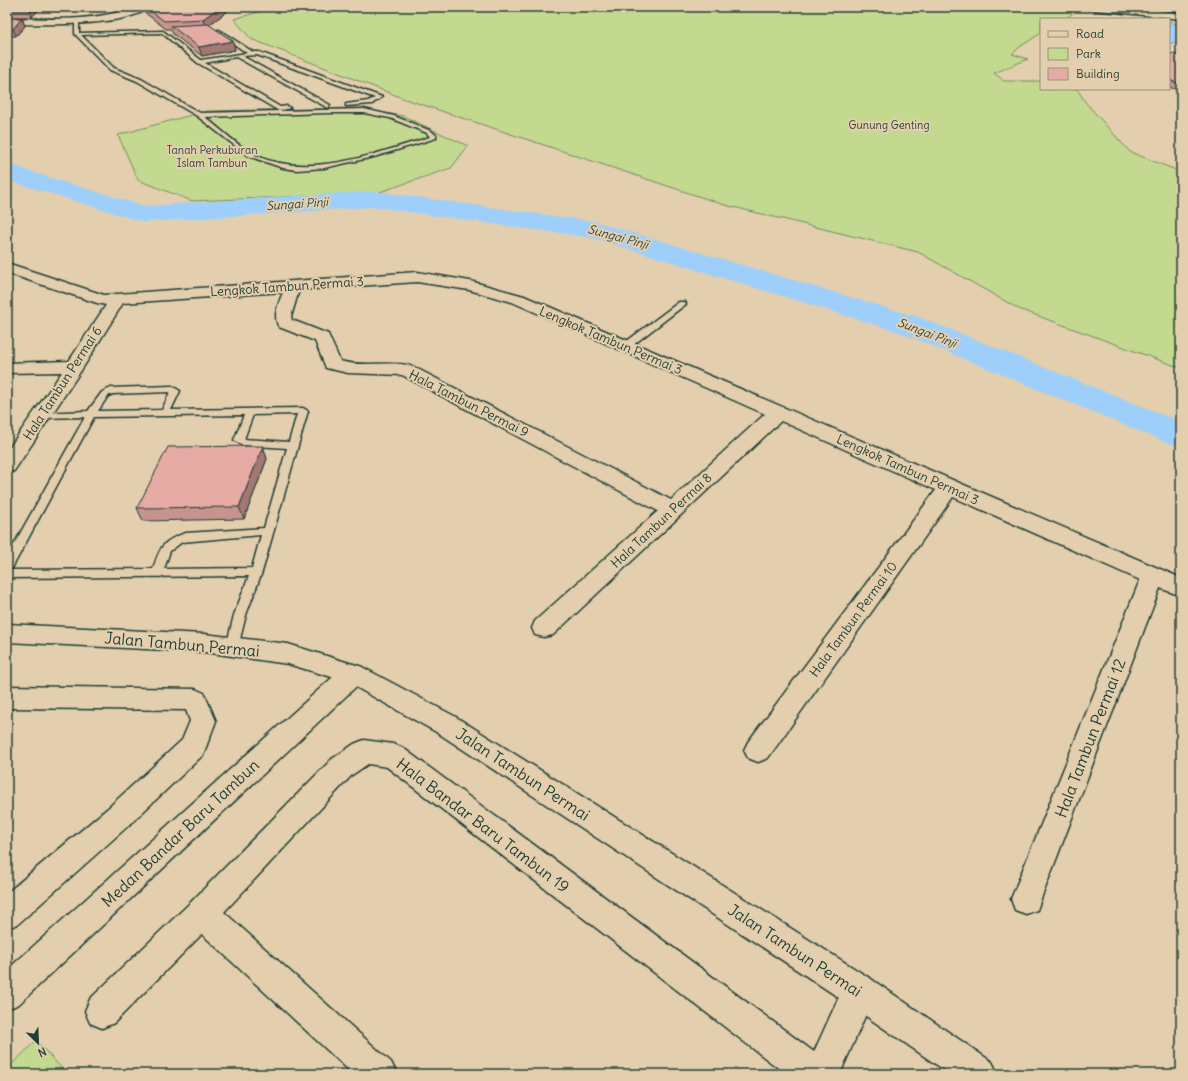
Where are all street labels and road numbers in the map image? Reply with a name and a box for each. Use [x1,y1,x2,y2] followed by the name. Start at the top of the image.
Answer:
[210,273,364,300] street label: Lengkok Tambun Permai 3
[537,303,685,378] street label: Lengkok Tambun Permai 3
[19,323,106,443] street label: Hala Tambun Permai 6
[406,366,532,441] street label: Hala Tambun Permai 9
[834,430,982,509] street label: Lengkok Tambun Permai 3
[607,469,716,572] street label: Hala Tambun Permai 8
[806,558,901,680] street label: Hala Tambun Permai 10
[104,627,260,661] street label: Jalan Tambun Permai
[1050,655,1130,820] street label: Hala Tambun Permai 12
[452,723,594,825] street label: Jalan Tambun Permai
[393,753,573,897] street label: Hala Bandar Baru Tambun 19
[97,755,263,911] street label: Medan Bandar Baru Tambun
[724,899,866,1001] street label: Jalan Tambun Permai

